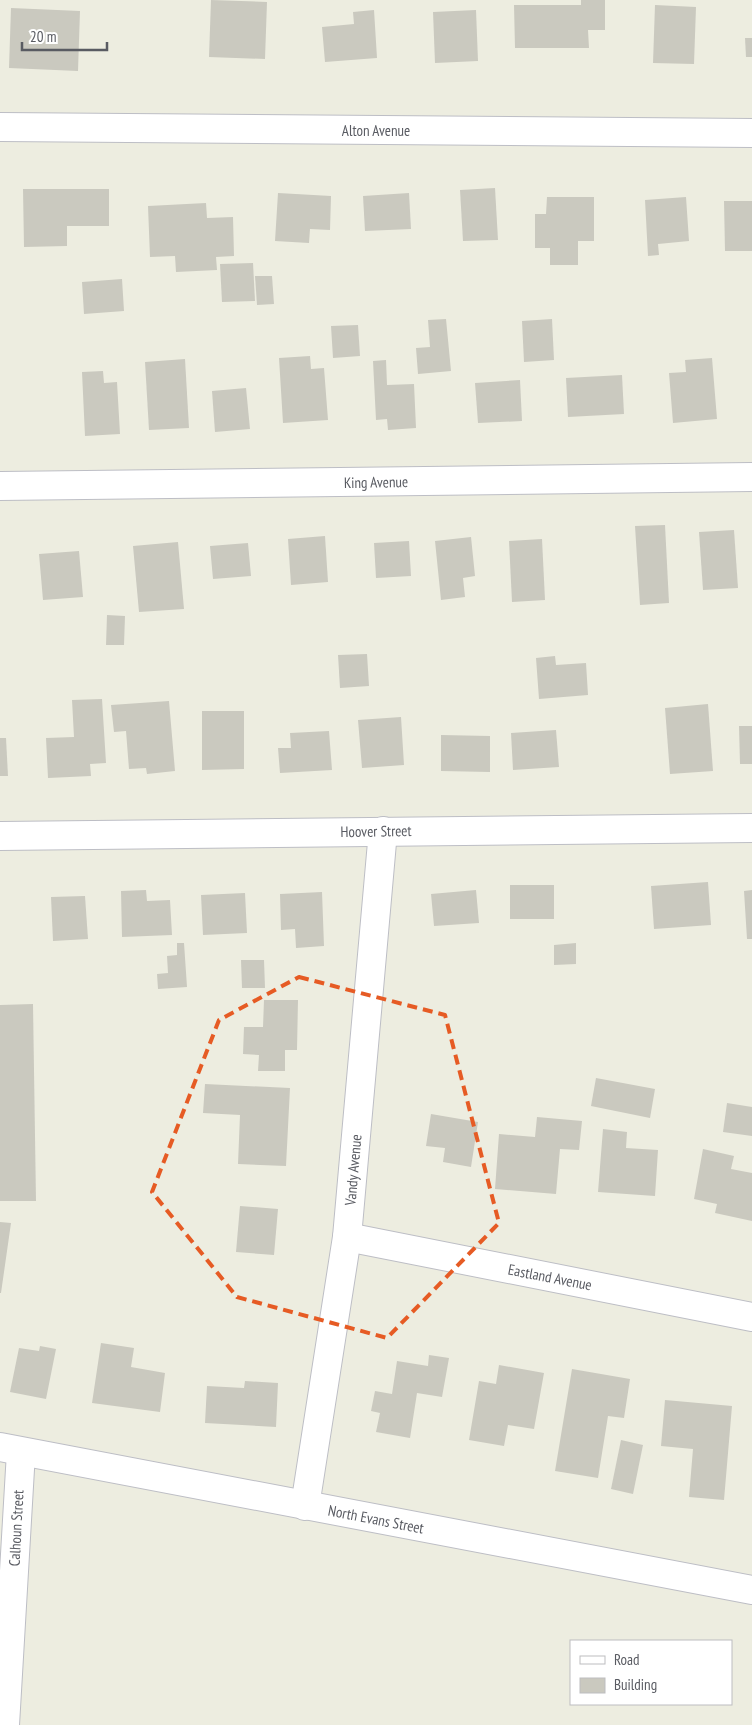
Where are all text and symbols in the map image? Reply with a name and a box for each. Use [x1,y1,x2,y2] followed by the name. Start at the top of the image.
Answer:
[22,20,108,52] scale bar
[30,27,56,46] text: 20 m
[342,121,410,140] street label: Alton Avenue
[344,472,408,492] street label: King Avenue
[340,821,412,841] street label: Hoover Street
[340,1134,366,1207] street label: Vandy Avenue
[507,1260,593,1294] street label: Eastland Avenue
[5,1489,27,1567] street label: Calhoun Street
[327,1500,425,1538] street label: North Evans Street
[570,1640,732,1705] legend
[614,1650,640,1669] text: Road
[614,1675,657,1694] text: Building

